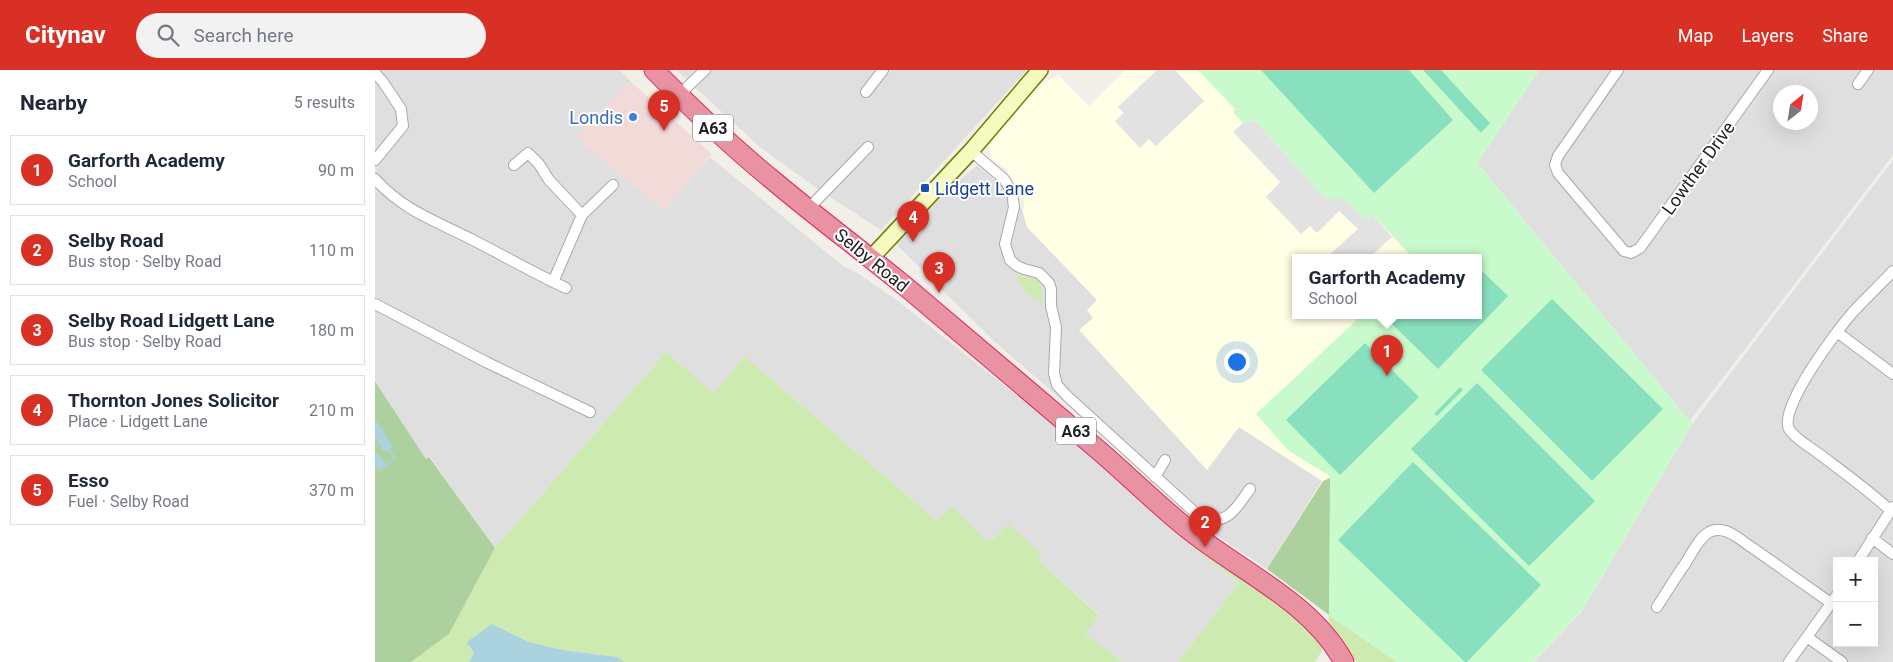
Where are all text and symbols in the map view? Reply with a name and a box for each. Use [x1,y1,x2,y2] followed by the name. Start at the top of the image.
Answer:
[136,13,486,58] search box
[25,21,106,49] text: Citynav
[154,21,182,49] icon: search
[194,24,294,47] text: Search here
[1678,25,1713,46] text: Map
[1741,25,1794,46] text: Layers
[1822,25,1868,46] text: Share
[1773,85,1818,130] north arrow
[648,90,680,131] pin: 5
[20,91,87,115] text: Nearby
[294,93,355,112] text: 5 results
[569,107,623,128] place label: Londis
[627,111,639,123] marker: Londis
[693,114,733,142] road number: A63
[1657,117,1739,219] street label: Lowther Drive
[68,149,225,172] text: Garforth Academy
[32,161,42,180] text: 1
[318,161,354,180] text: 90 m
[68,172,117,191] text: School
[935,178,1034,199] place label: Lidgett Lane
[919,182,931,194] marker: Lidgett Lane
[897,201,929,242] pin: 4
[831,224,913,296] street label: Selby Road
[68,229,164,252] text: Selby Road
[32,241,42,260] text: 2
[309,241,354,260] text: 110 m
[68,252,222,271] text: Bus stop · Selby Road
[923,252,955,293] pin: 3
[1292,254,1482,319] popup
[1309,266,1465,289] text: Garforth Academy
[1309,289,1357,308] text: School
[68,309,274,332] text: Selby Road Lidgett Lane
[32,321,42,340] text: 3
[309,321,354,340] text: 180 m
[68,332,222,351] text: Bus stop · Selby Road
[1371,335,1403,376] pin: 1
[1224,349,1250,375] your location
[68,389,279,412] text: Thornton Jones Solicitor
[32,401,42,420] text: 4
[309,401,354,420] text: 210 m
[68,412,208,431] text: Place · Lidgett Lane
[1056,418,1096,444] road number: A63
[68,469,109,492] text: Esso
[32,481,42,500] text: 5
[309,481,354,500] text: 370 m
[68,492,189,511] text: Fuel · Selby Road
[1189,506,1221,547] pin: 2
[1833,557,1878,647] map controls
[1833,557,1878,602] button: +
[1833,602,1878,647] button: −

